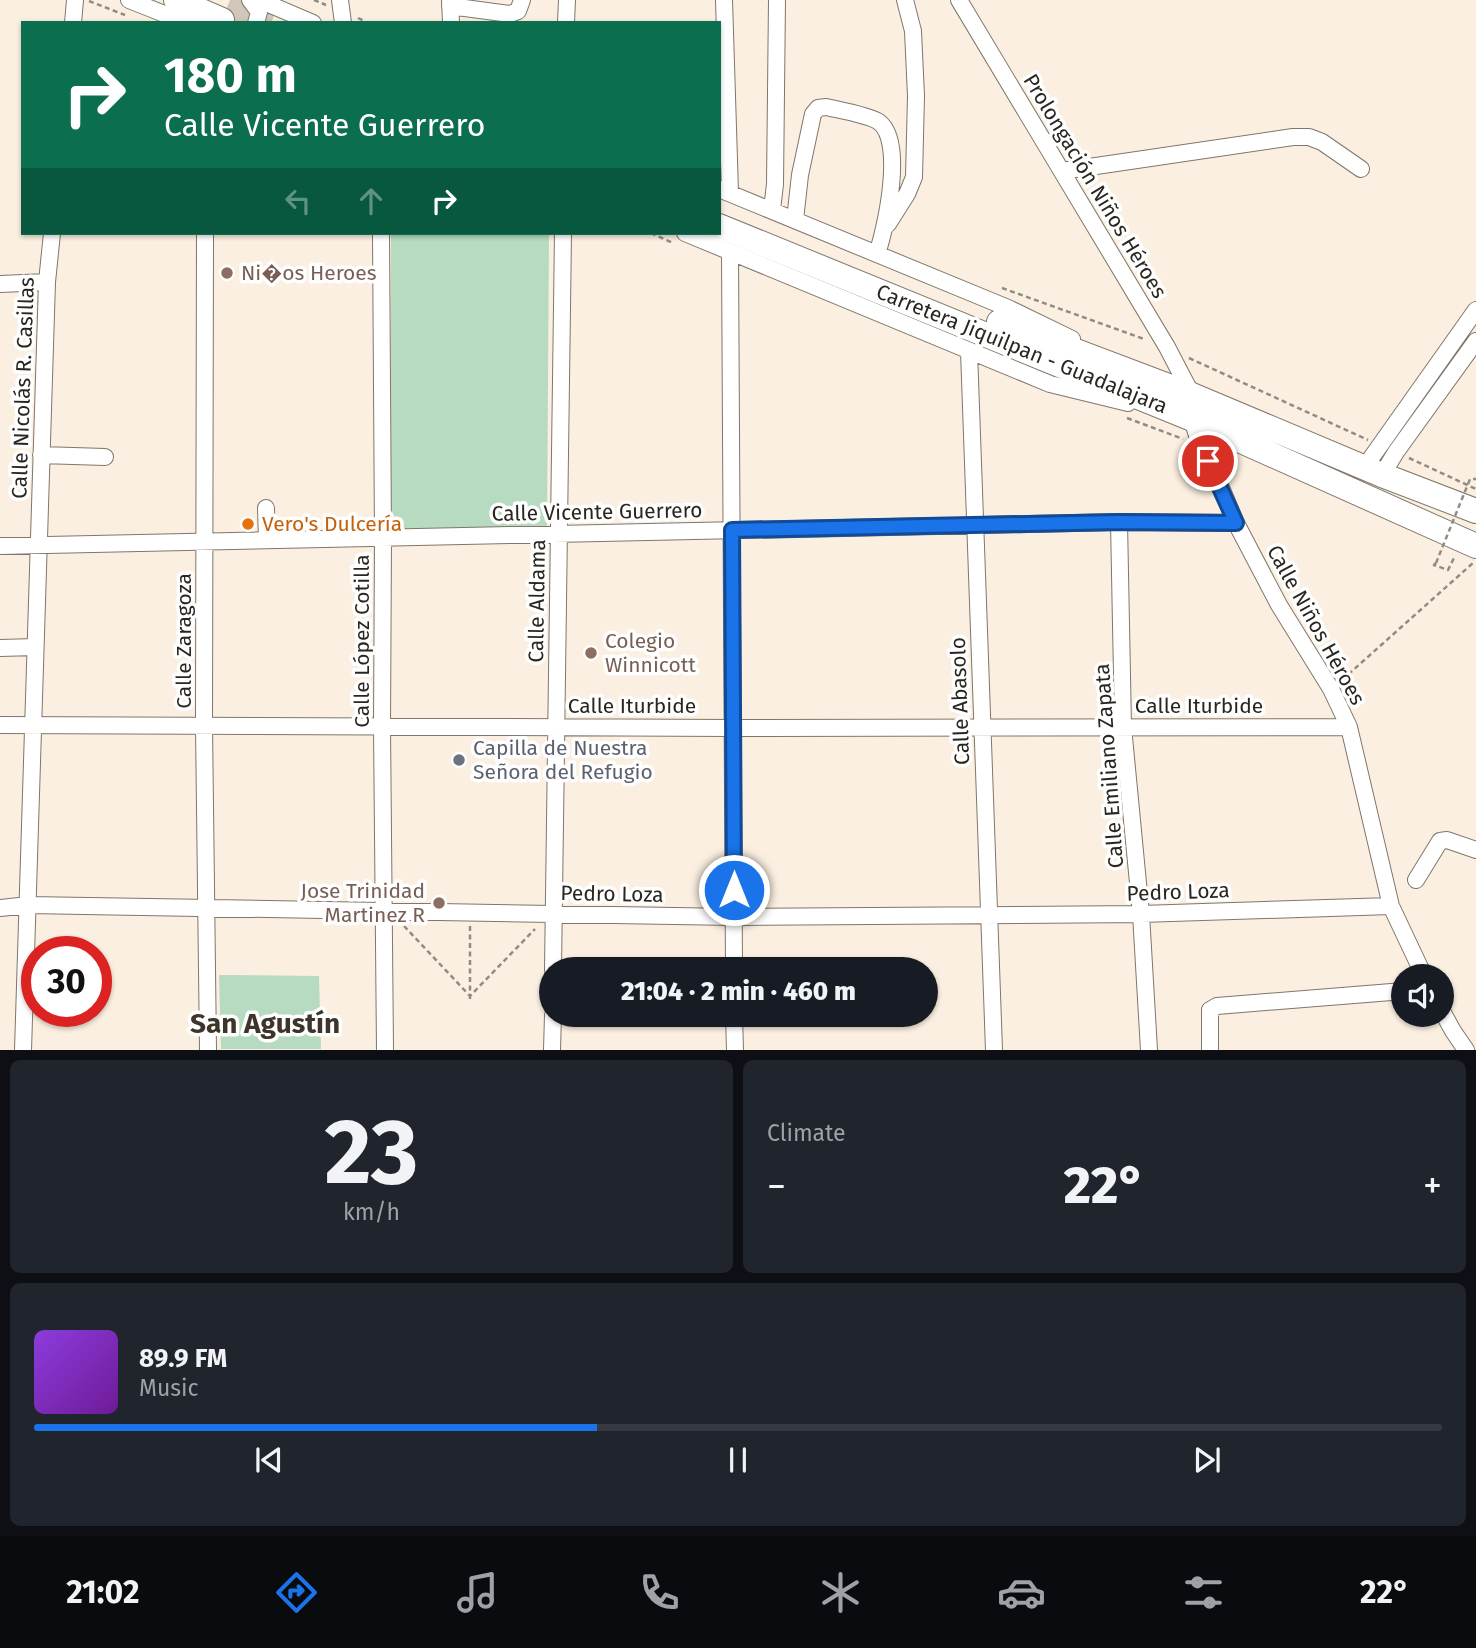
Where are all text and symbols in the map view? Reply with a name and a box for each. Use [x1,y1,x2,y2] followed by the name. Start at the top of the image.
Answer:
[164,46,297,105] text: 180 m
[49,49,140,140] icon: right
[1018,69,1172,303] street label: Prolongación Niños Héroes
[164,106,485,144] text: Calle Vicente Guerrero
[279,182,317,220] icon: left
[352,182,390,220] icon: ahead
[425,182,463,220] icon: right
[241,260,377,286] place label: Ni�os Heroes
[219,265,235,281] marker: Ni�os Heroes
[6,277,40,499] street label: Calle Nicolás R. Casillas
[873,279,1171,419] street label: Carretera Jiquilpan - Guadalajara
[1178,431,1238,491] pin
[1189,442,1227,480] icon: arrive
[491,497,703,527] street label: Calle Vicente Guerrero
[262,511,402,537] place label: Vero's Dulcería
[240,516,256,532] marker: Vero's Dulcería
[523,539,551,663] street label: Calle Aldama
[1261,540,1371,710] street label: Calle Niños Héroes
[349,554,375,728] street label: Calle López Cotilla
[171,573,197,709] street label: Calle Zaragoza
[605,628,696,678] place label: Colegio Winnicott
[945,637,975,765] street label: Calle Abasolo
[583,645,599,661] marker: Colegio Winnicott
[1089,663,1129,869] street label: Calle Emiliano Zapata
[568,693,696,719] street label: Calle Iturbide
[1135,693,1263,719] street label: Calle Iturbide
[473,735,653,785] place label: Capilla de Nuestra Señora del Refugio
[451,752,467,768] marker: Capilla de Nuestra Señora del Refugio
[697,853,771,927] position arrow
[1126,877,1230,907] street label: Pedro Loza
[300,878,425,928] place label: Jose Trinidad Martinez R
[560,880,664,908] street label: Pedro Loza
[431,895,447,911] marker: Jose Trinidad Martinez R
[21,936,112,1027] speed limit sign: 30
[1391,964,1454,1027] map controls
[1391,964,1454,1027] button: sound
[621,976,856,1007] text: 21:04 · 2 min · 460 m
[190,1007,340,1040] district label: San Agustín
[325,1098,418,1207] text: 23
[767,1119,846,1147] text: Climate
[1064,1154,1145,1217] text: 22°
[767,1163,786,1209] text: −
[1423,1163,1442,1209] text: +
[343,1198,400,1226] text: km/h
[139,1343,227,1374] text: 89.9 FM
[139,1374,199,1402] text: Music
[250,1441,288,1479] icon: previous
[719,1441,757,1479] icon: pause
[1188,1441,1226,1479] icon: next
[272,1568,321,1617] icon: directions
[453,1568,502,1617] icon: music
[635,1568,684,1617] icon: phone
[816,1568,865,1617] icon: climate
[997,1568,1046,1617] icon: car
[1179,1568,1228,1617] icon: filters
[66,1573,139,1611] text: 21:02
[1360,1573,1410,1611] text: 22°

